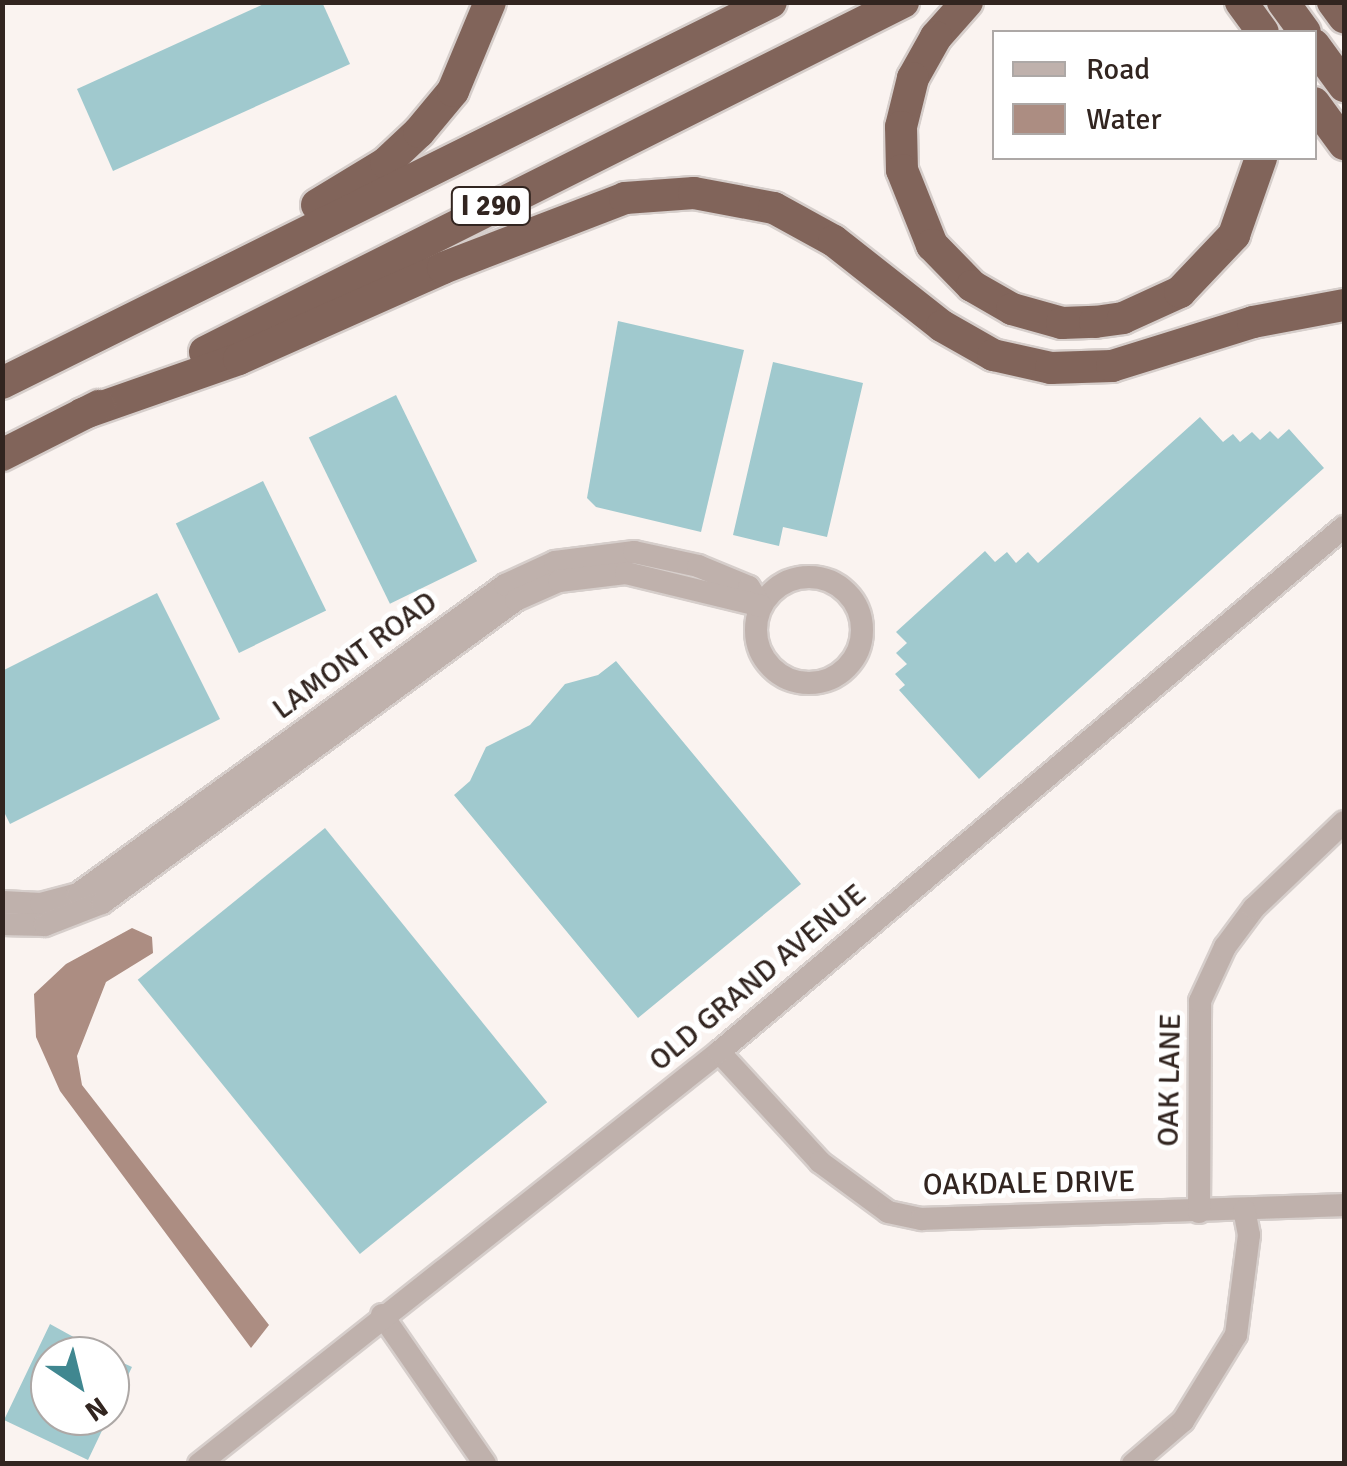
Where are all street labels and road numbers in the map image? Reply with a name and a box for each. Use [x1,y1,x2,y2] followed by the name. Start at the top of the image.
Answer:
[448,183,534,229] road number: I 290
[266,584,444,728] street label: LAMONT ROAD
[642,877,874,1079] street label: OLD GRAND AVENUE
[1151,1013,1189,1147] street label: OAK LANE
[923,1164,1135,1204] street label: OAKDALE DRIVE

